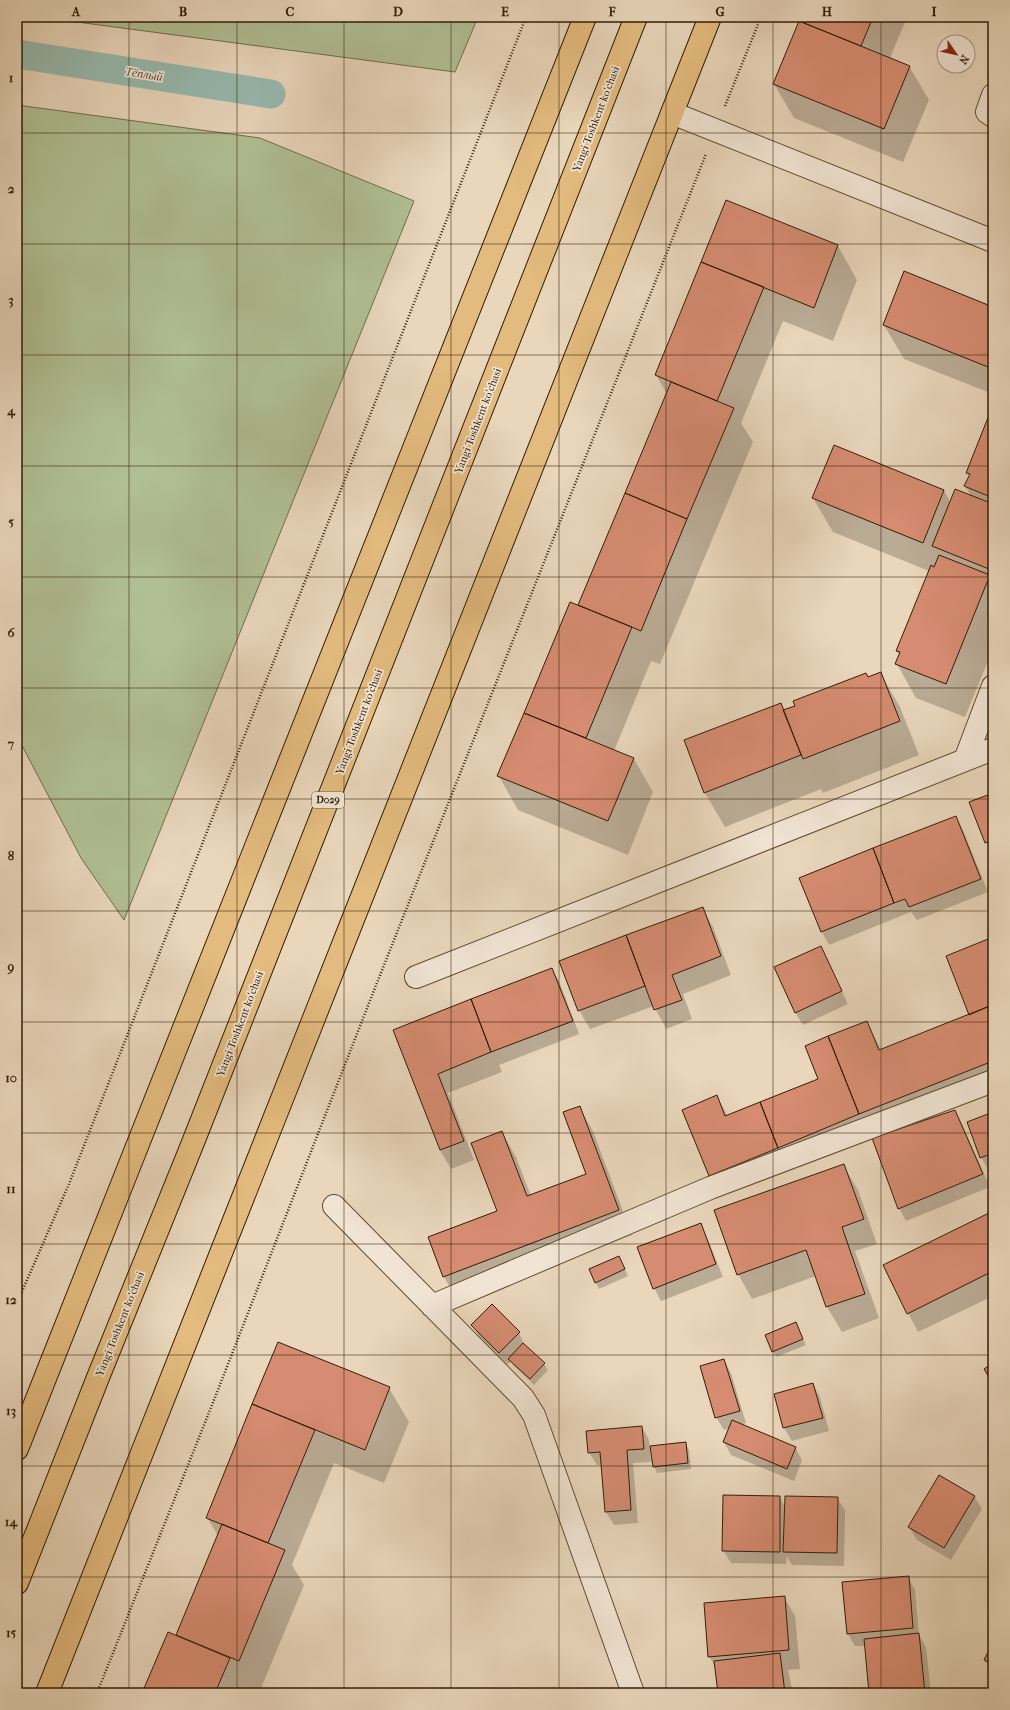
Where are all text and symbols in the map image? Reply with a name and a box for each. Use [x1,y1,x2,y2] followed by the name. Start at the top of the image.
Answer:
[71,4,81,19] text: A
[179,4,188,19] text: B
[286,4,295,19] text: C
[393,4,403,19] text: D
[501,4,509,19] text: E
[608,4,616,19] text: F
[715,4,725,19] text: G
[822,4,833,19] text: H
[931,4,937,19] text: I
[936,34,976,74] north arrow
[956,52,972,67] text: N
[124,64,164,84] water label: Тёплый
[570,64,622,175] street label: Yangi Toshkent ko‘chasi
[9,70,14,85] text: 1
[8,181,15,196] text: 2
[8,292,14,308] text: 3
[452,366,504,477] street label: Yangi Toshkent ko‘chasi
[6,403,16,419] text: 4
[8,514,14,529] text: 5
[7,625,15,640] text: 6
[333,667,385,778] street label: Yangi Toshkent ko‘chasi
[7,736,15,751] text: 7
[312,792,344,808] road number: D029
[8,848,15,863] text: 8
[7,959,15,975] text: 9
[214,969,266,1080] street label: Yangi Toshkent ko‘chasi
[5,1070,17,1085] text: 10
[6,1181,16,1196] text: 11
[93,1269,147,1379] street label: Yangi Toshkent ko‘chasi
[5,1292,17,1307] text: 12
[6,1403,16,1419] text: 13
[5,1514,18,1530] text: 14
[6,1625,16,1640] text: 15

